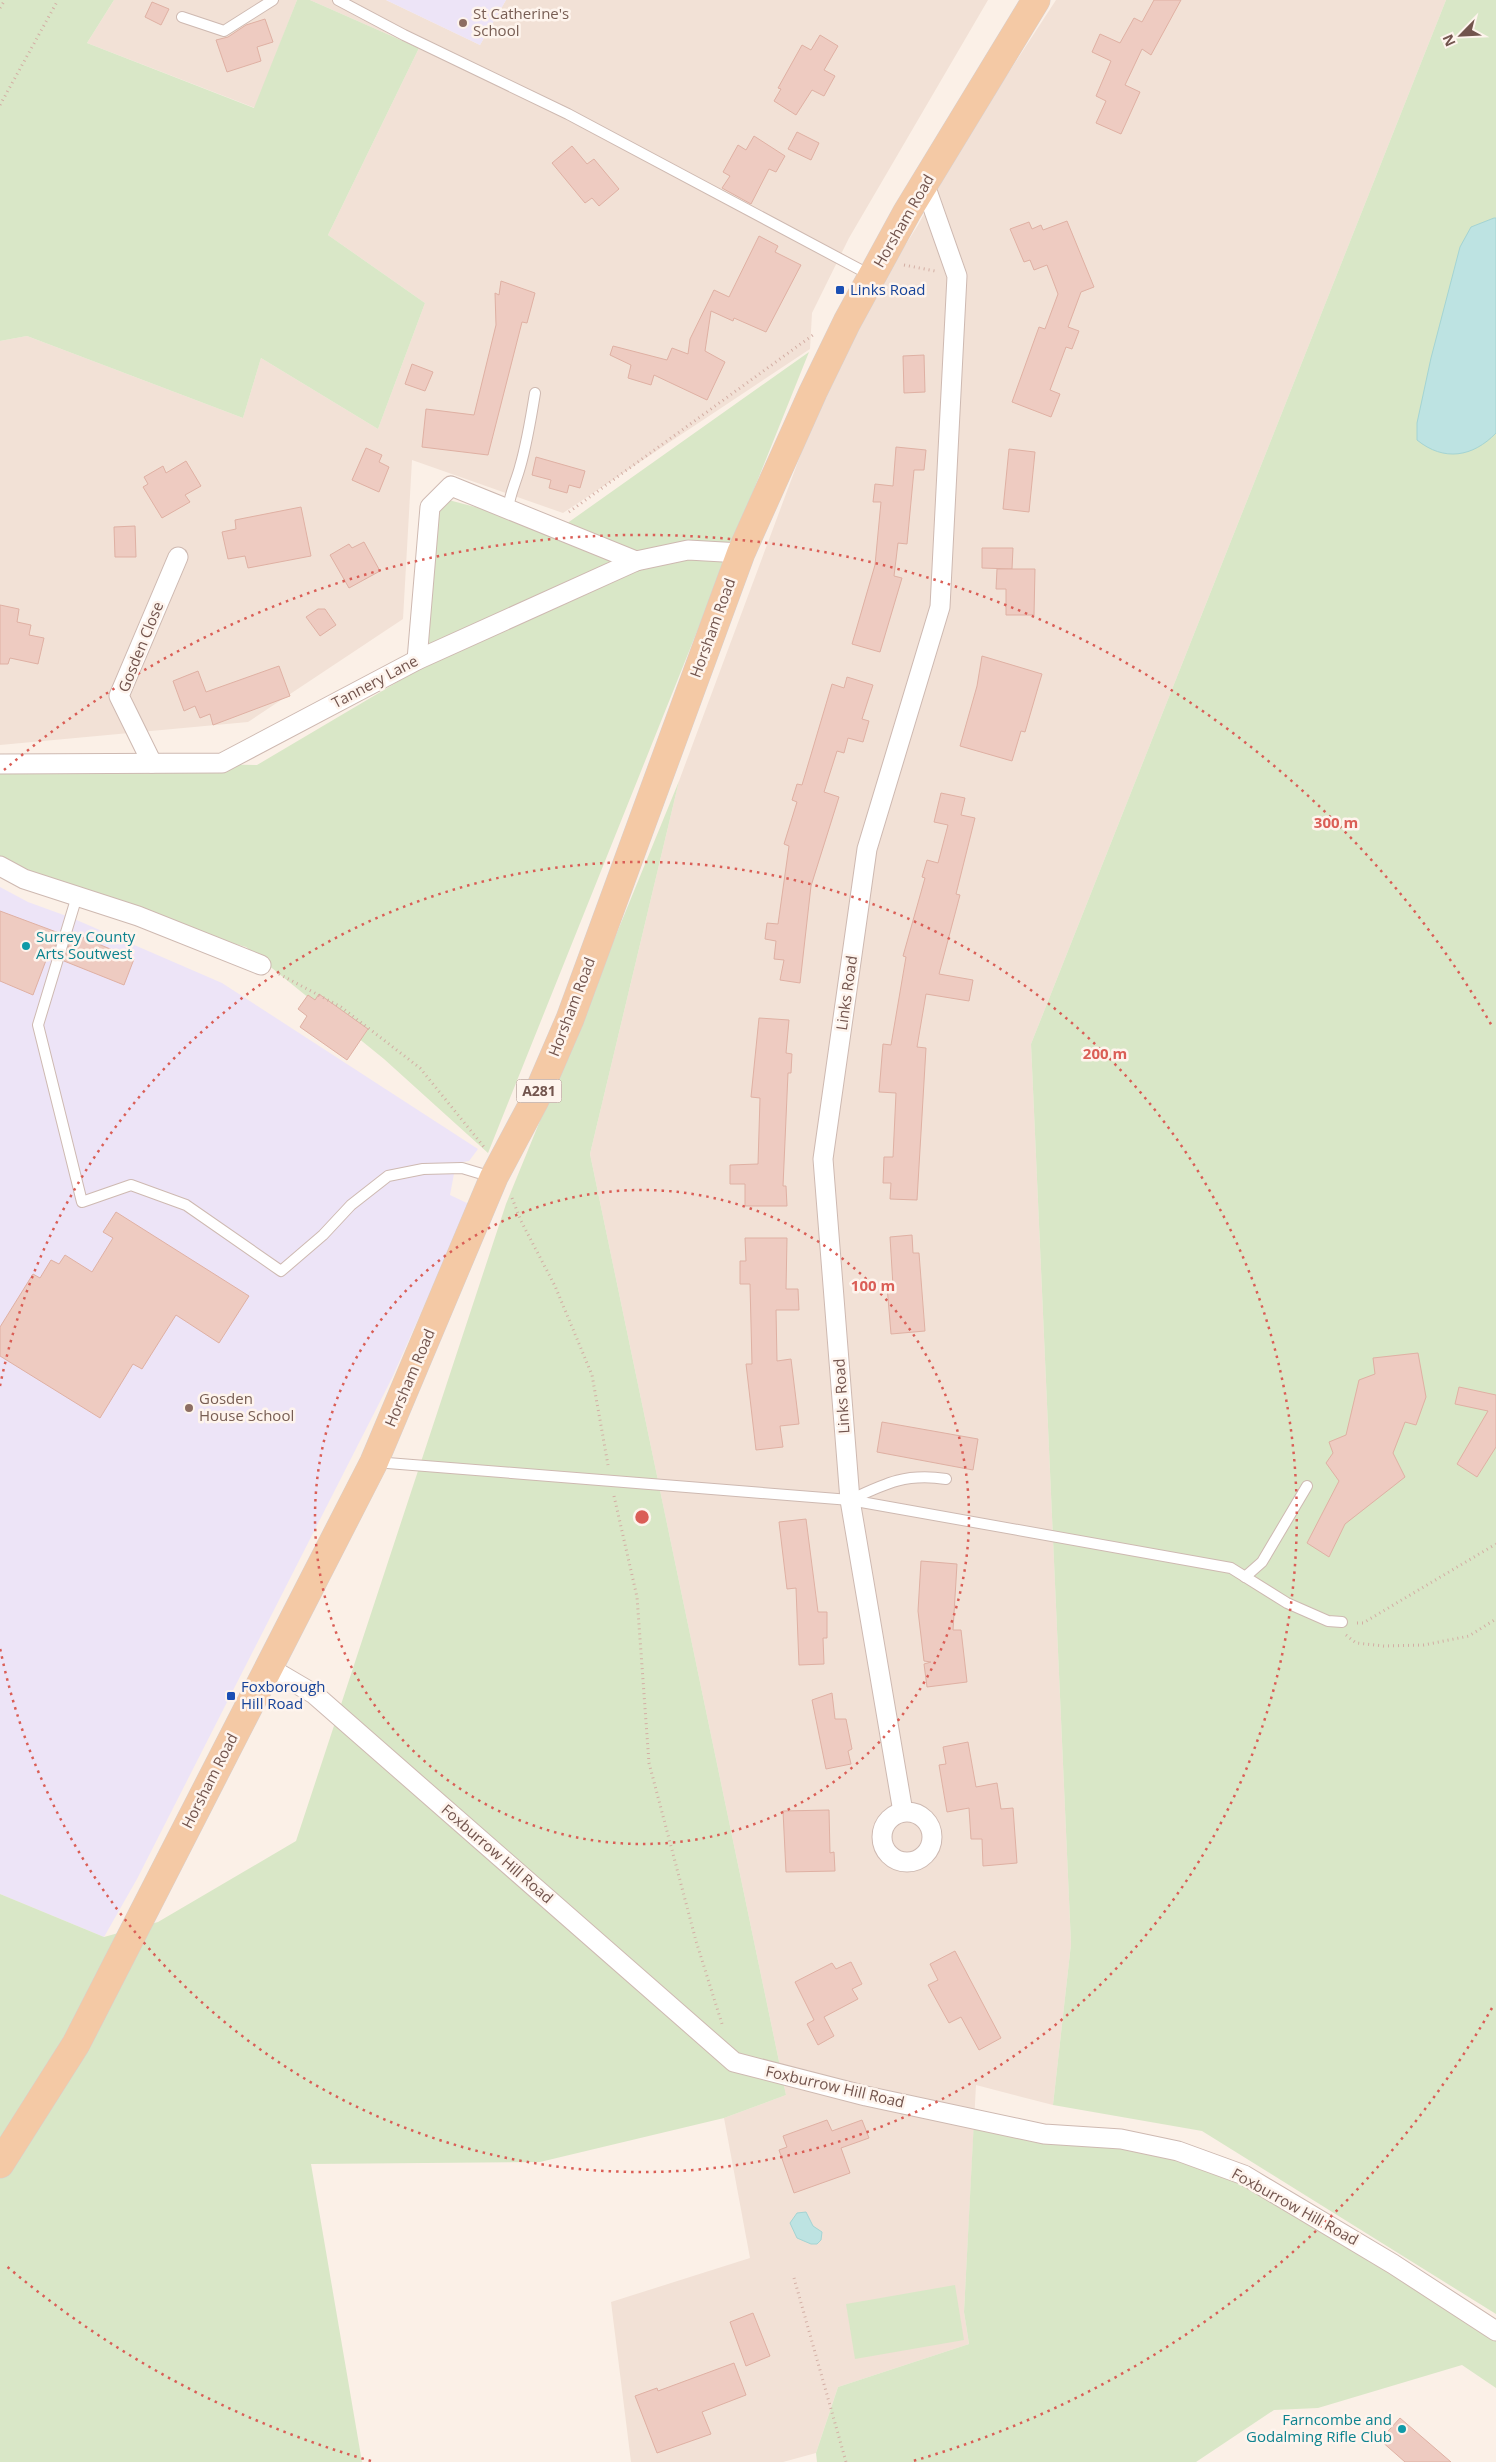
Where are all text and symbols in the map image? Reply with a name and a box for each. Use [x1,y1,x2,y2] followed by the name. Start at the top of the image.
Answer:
[473,3,569,40] place label: St Catherine's School
[1436,10,1486,60] north arrow
[457,17,469,29] marker: St Catherine's School
[1438,31,1460,50] text: N
[868,170,938,271] street label: Horsham Road
[850,279,926,299] place label: Links Road
[834,284,846,296] marker: Links Road
[685,575,739,680] street label: Horsham Road
[113,599,167,695] street label: Gosden Close
[328,650,421,712] street label: Tannery Lane
[1314,812,1358,832] text: 300 m
[36,926,136,963] place label: Surrey County Arts Soutwest
[20,940,32,952] marker: Surrey County Arts Soutwest
[543,954,599,1059] street label: Horsham Road
[831,954,861,1032] street label: Links Road
[1083,1043,1127,1063] text: 200 m
[516,1080,562,1102] road number: A281
[851,1275,895,1295] text: 100 m
[379,1326,439,1430] street label: Horsham Road
[828,1358,854,1434] street label: Links Road
[199,1388,294,1425] place label: Gosden House School
[183,1402,195,1414] marker: Gosden House School
[633,1508,651,1526] centre of rings
[241,1676,326,1713] place label: Foxborough Hill Road
[225,1690,237,1702] marker: Foxborough Hill Road
[176,1729,242,1832] street label: Horsham Road
[438,1799,558,1907] street label: Foxburrow Hill Road
[764,2060,907,2112] street label: Foxburrow Hill Road
[1229,2163,1362,2249] street label: Foxburrow Hill Road
[1246,2409,1392,2446] place label: Farncombe and Godalming Rifle Club
[1396,2423,1408,2435] marker: Farncombe and Godalming Rifle Club

